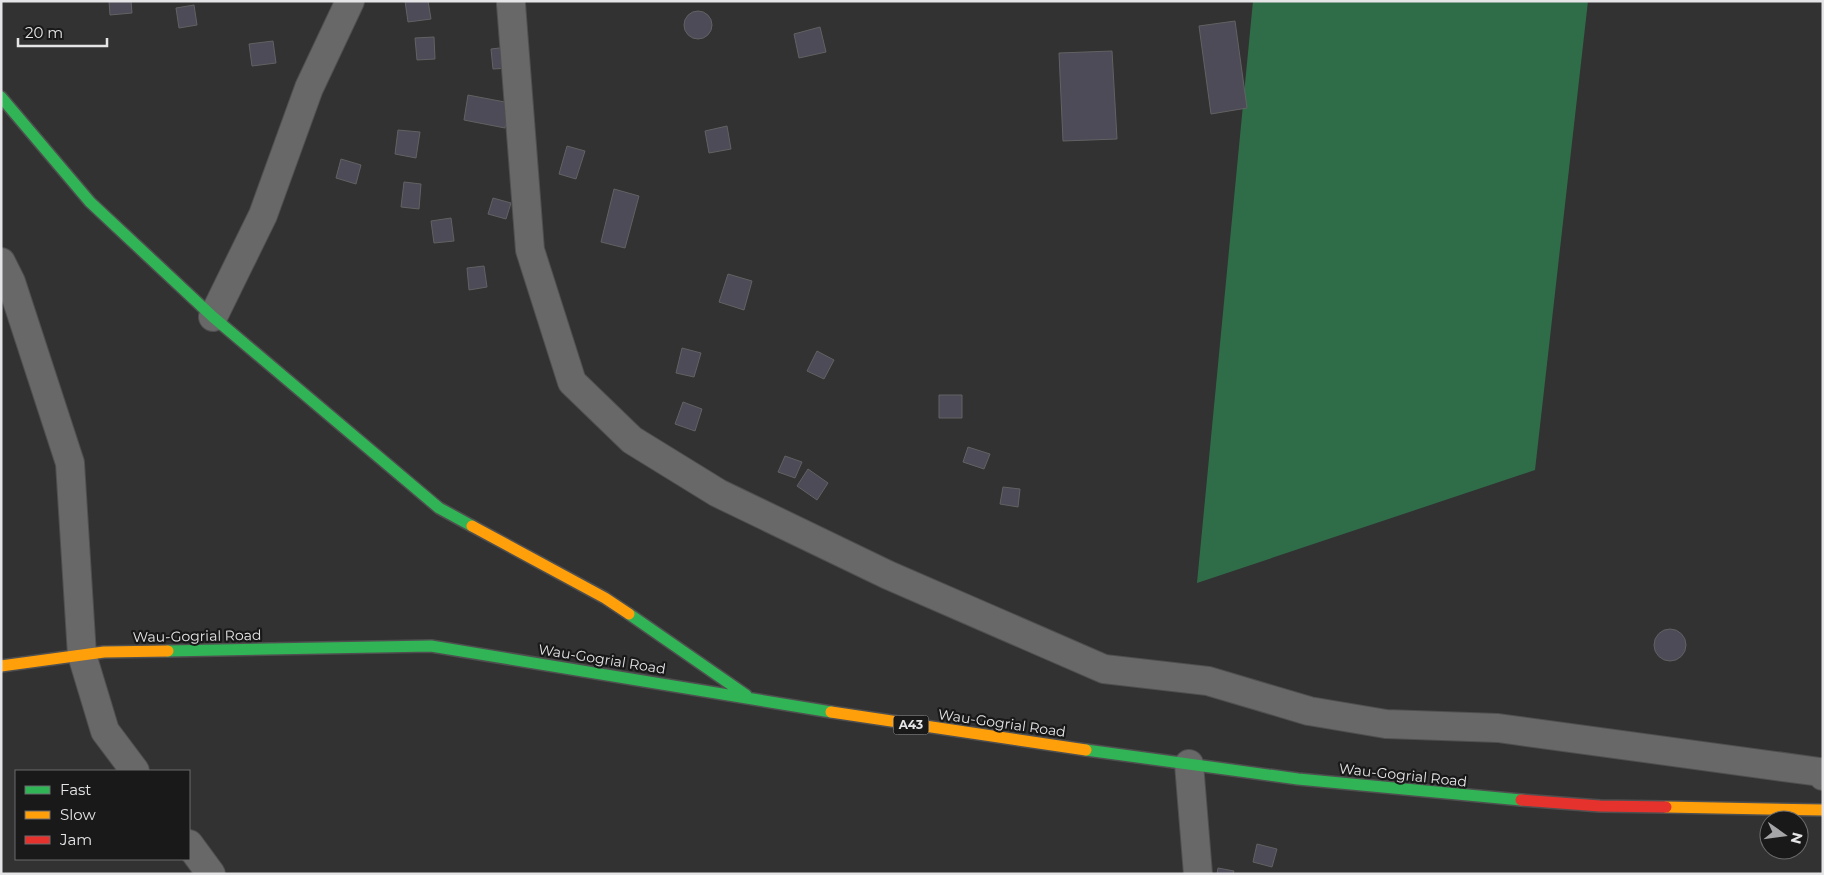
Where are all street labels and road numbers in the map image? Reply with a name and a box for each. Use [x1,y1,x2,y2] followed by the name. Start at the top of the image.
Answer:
[133,626,261,646] street label: Wau-Gogrial Road
[537,640,667,678] street label: Wau-Gogrial Road
[937,705,1067,741] street label: Wau-Gogrial Road
[894,716,928,734] road number: A43
[1338,759,1468,791] street label: Wau-Gogrial Road

